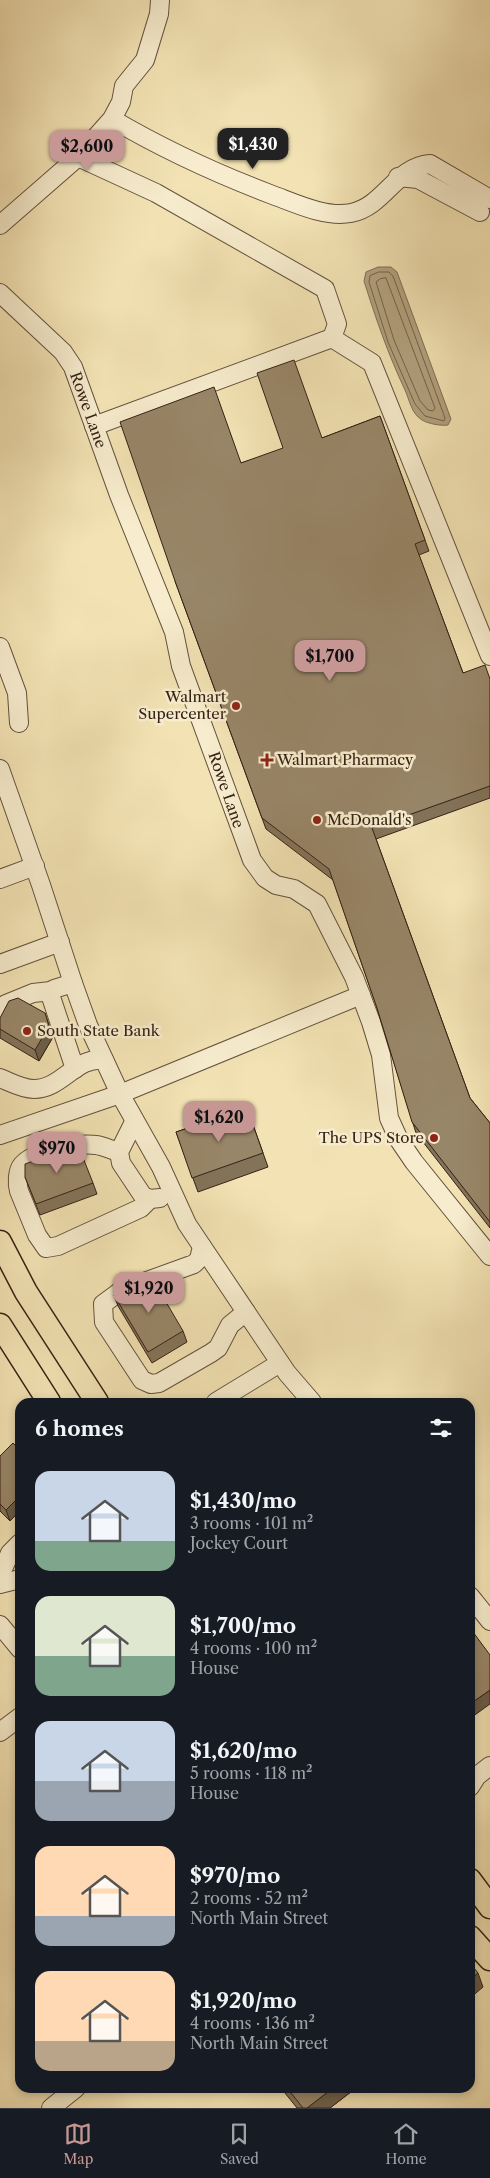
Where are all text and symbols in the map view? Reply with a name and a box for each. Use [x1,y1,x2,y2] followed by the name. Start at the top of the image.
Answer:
[212,128,294,170] pin: $1,430
[46,130,128,172] pin: $2,600
[228,134,278,154] text: $1,430
[61,136,113,156] text: $2,600
[66,369,111,450] street label: Rowe Lane
[289,640,371,682] pin: $1,700
[305,646,355,666] text: $1,700
[138,687,227,723] place label: Walmart Supercenter
[230,700,242,712] marker: Walmart Supercenter
[205,749,248,831] street label: Rowe Lane
[276,750,414,769] place label: Walmart Pharmacy
[261,754,273,766] marker: Walmart Pharmacy
[327,810,412,829] place label: McDonald's
[311,814,323,826] marker: McDonald's
[37,1021,161,1040] place label: South State Bank
[21,1025,33,1037] marker: South State Bank
[178,1100,260,1143] pin: $1,620
[194,1107,244,1127] text: $1,620
[319,1128,424,1147] place label: The UPS Store
[27,1132,87,1174] pin: $970
[428,1132,440,1144] marker: The UPS Store
[38,1138,76,1158] text: $970
[108,1272,190,1314] pin: $1,920
[124,1278,174,1298] text: $1,920
[427,1414,455,1442] icon: filters
[35,1416,124,1441] text: 6 homes
[190,1488,296,1513] text: $1,430/mo
[75,1491,135,1551] icon: home
[190,1513,313,1533] text: 3 rooms · 101 m²
[190,1533,288,1553] text: Jockey Court
[190,1613,296,1638] text: $1,700/mo
[75,1616,135,1676] icon: home
[190,1638,317,1658] text: 4 rooms · 100 m²
[190,1658,239,1678] text: House
[190,1738,297,1763] text: $1,620/mo
[75,1741,135,1801] icon: home
[190,1763,313,1783] text: 5 rooms · 118 m²
[190,1783,239,1803] text: House
[190,1863,280,1888] text: $970/mo
[75,1866,135,1926] icon: home
[190,1888,308,1908] text: 2 rooms · 52 m²
[190,1908,328,1928] text: North Main Street
[190,1988,297,2013] text: $1,920/mo
[75,1991,135,2051] icon: home
[190,2013,315,2033] text: 4 rooms · 136 m²
[190,2033,328,2053] text: North Main Street
[63,2120,93,2168] tab: Map
[220,2120,259,2168] tab: Saved
[386,2120,427,2168] tab: Home

